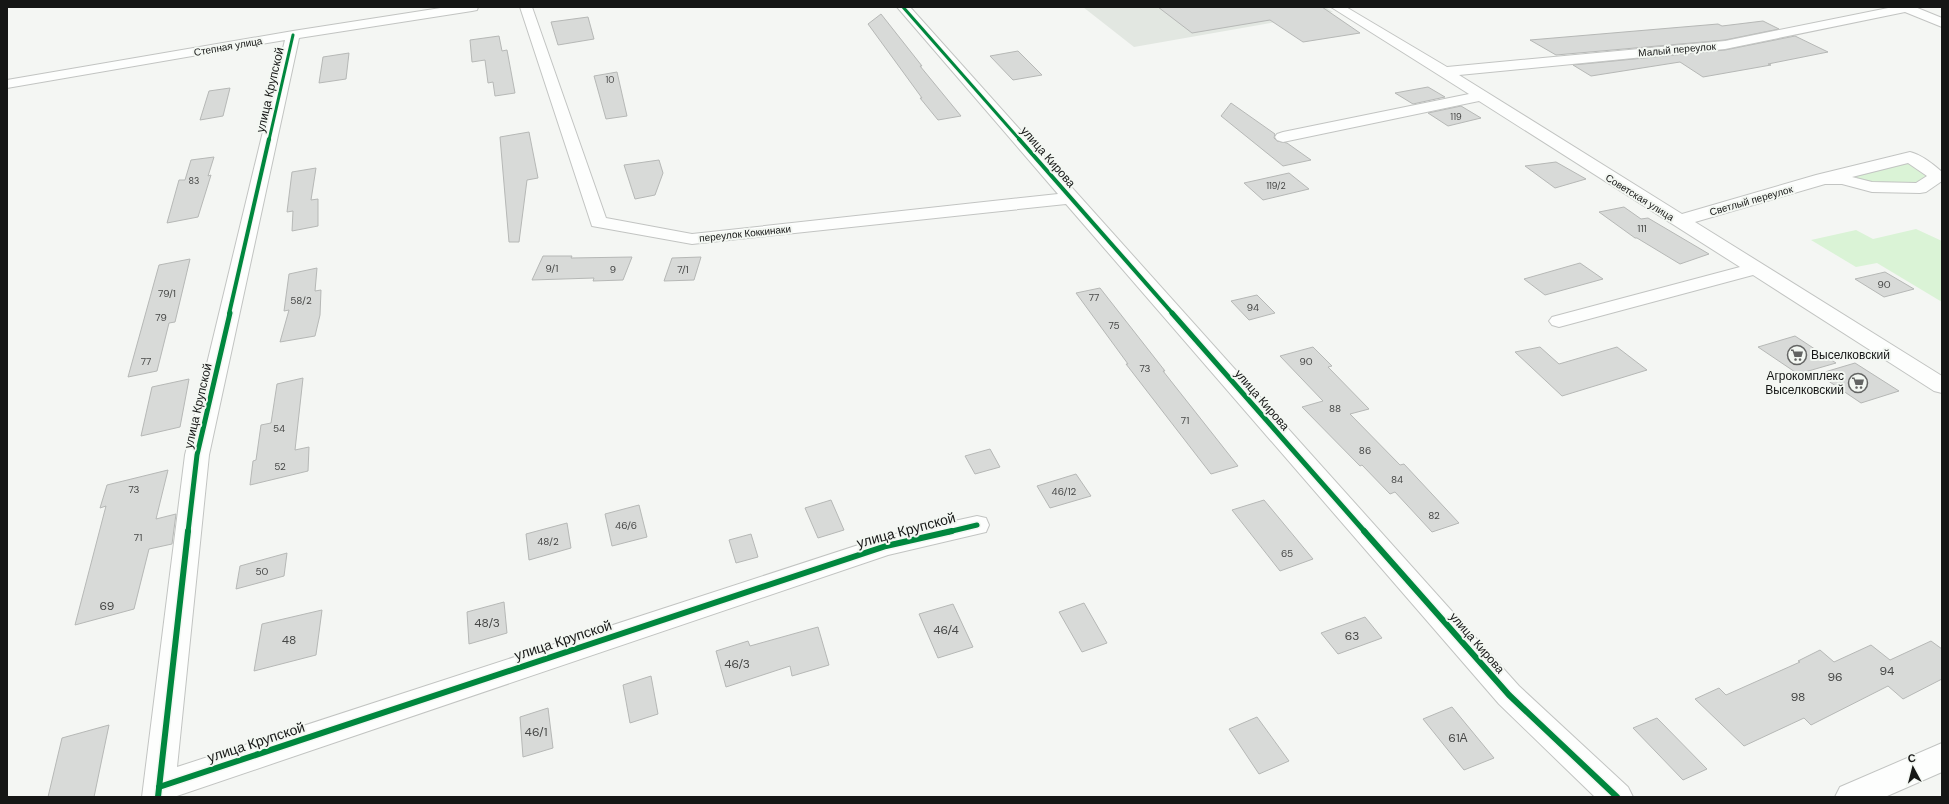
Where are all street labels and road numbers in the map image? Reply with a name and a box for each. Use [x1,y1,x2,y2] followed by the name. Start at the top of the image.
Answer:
[193,34,264,59] street label: Степная улица
[1638,40,1717,59] street label: Малый переулок
[252,46,288,134] street label: улица Крупской
[1017,123,1079,191] street label: улица Кирова
[1603,171,1677,224] street label: Советская улица
[1708,182,1795,219] street label: Светлый переулок
[699,222,792,245] street label: переулок Коккинаки
[180,362,216,450] street label: улица Крупской
[1231,366,1293,434] street label: улица Кирова
[855,508,957,552] street label: улица Крупской
[1446,609,1508,677] street label: улица Кирова
[512,616,614,664] street label: улица Крупской
[205,718,307,766] street label: улица Крупской

